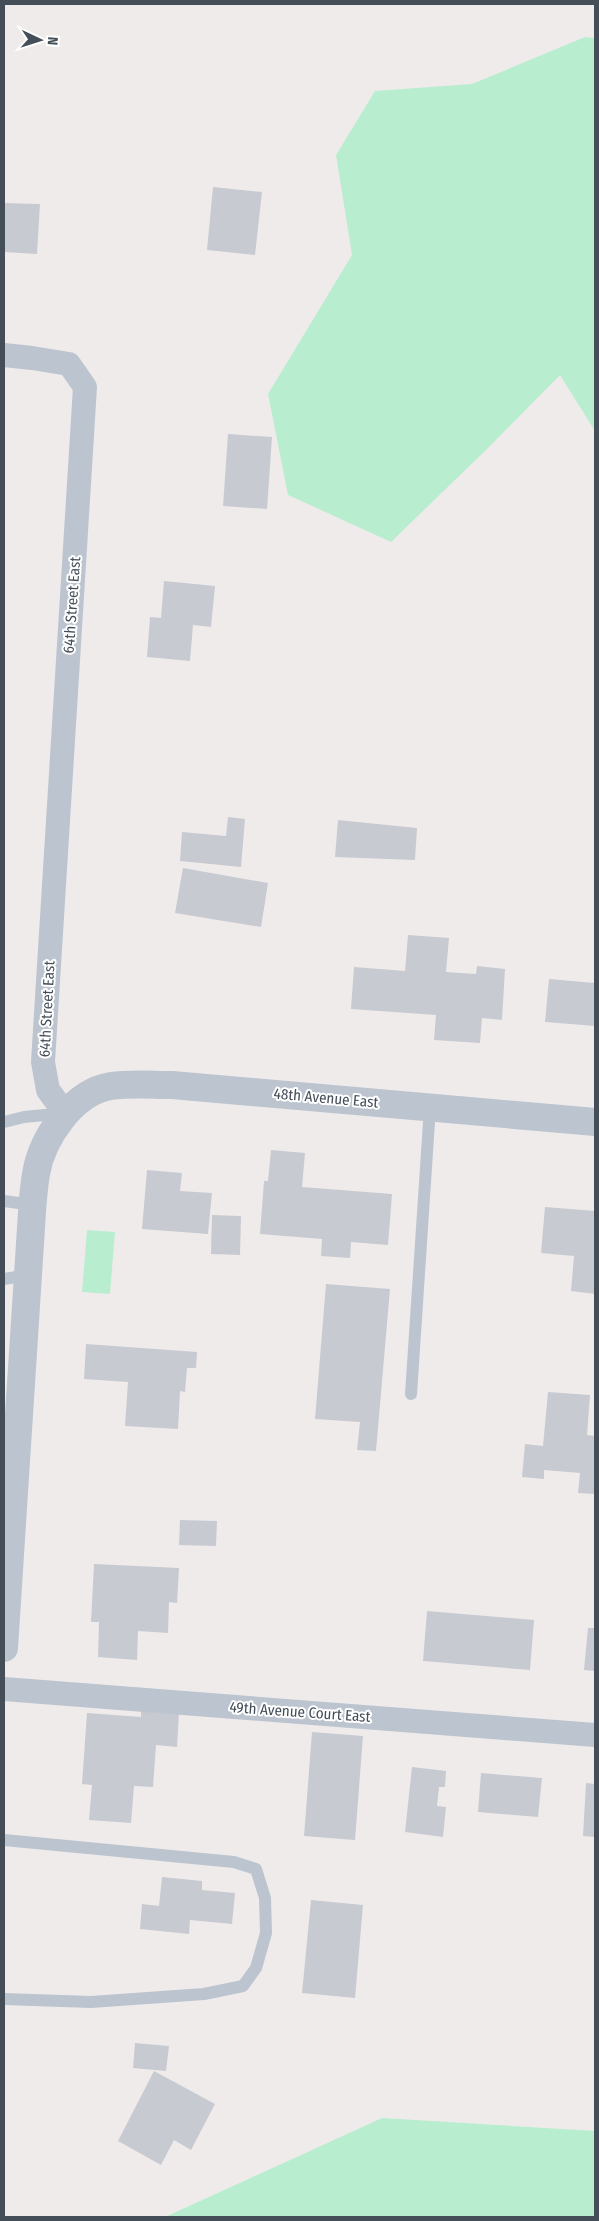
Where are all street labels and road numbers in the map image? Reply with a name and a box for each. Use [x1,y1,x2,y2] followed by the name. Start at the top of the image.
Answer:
[60,556,84,654] street label: 64th Street East
[35,960,59,1058] street label: 64th Street East
[273,1084,379,1112] street label: 48th Avenue East
[229,1698,371,1726] street label: 49th Avenue Court East

